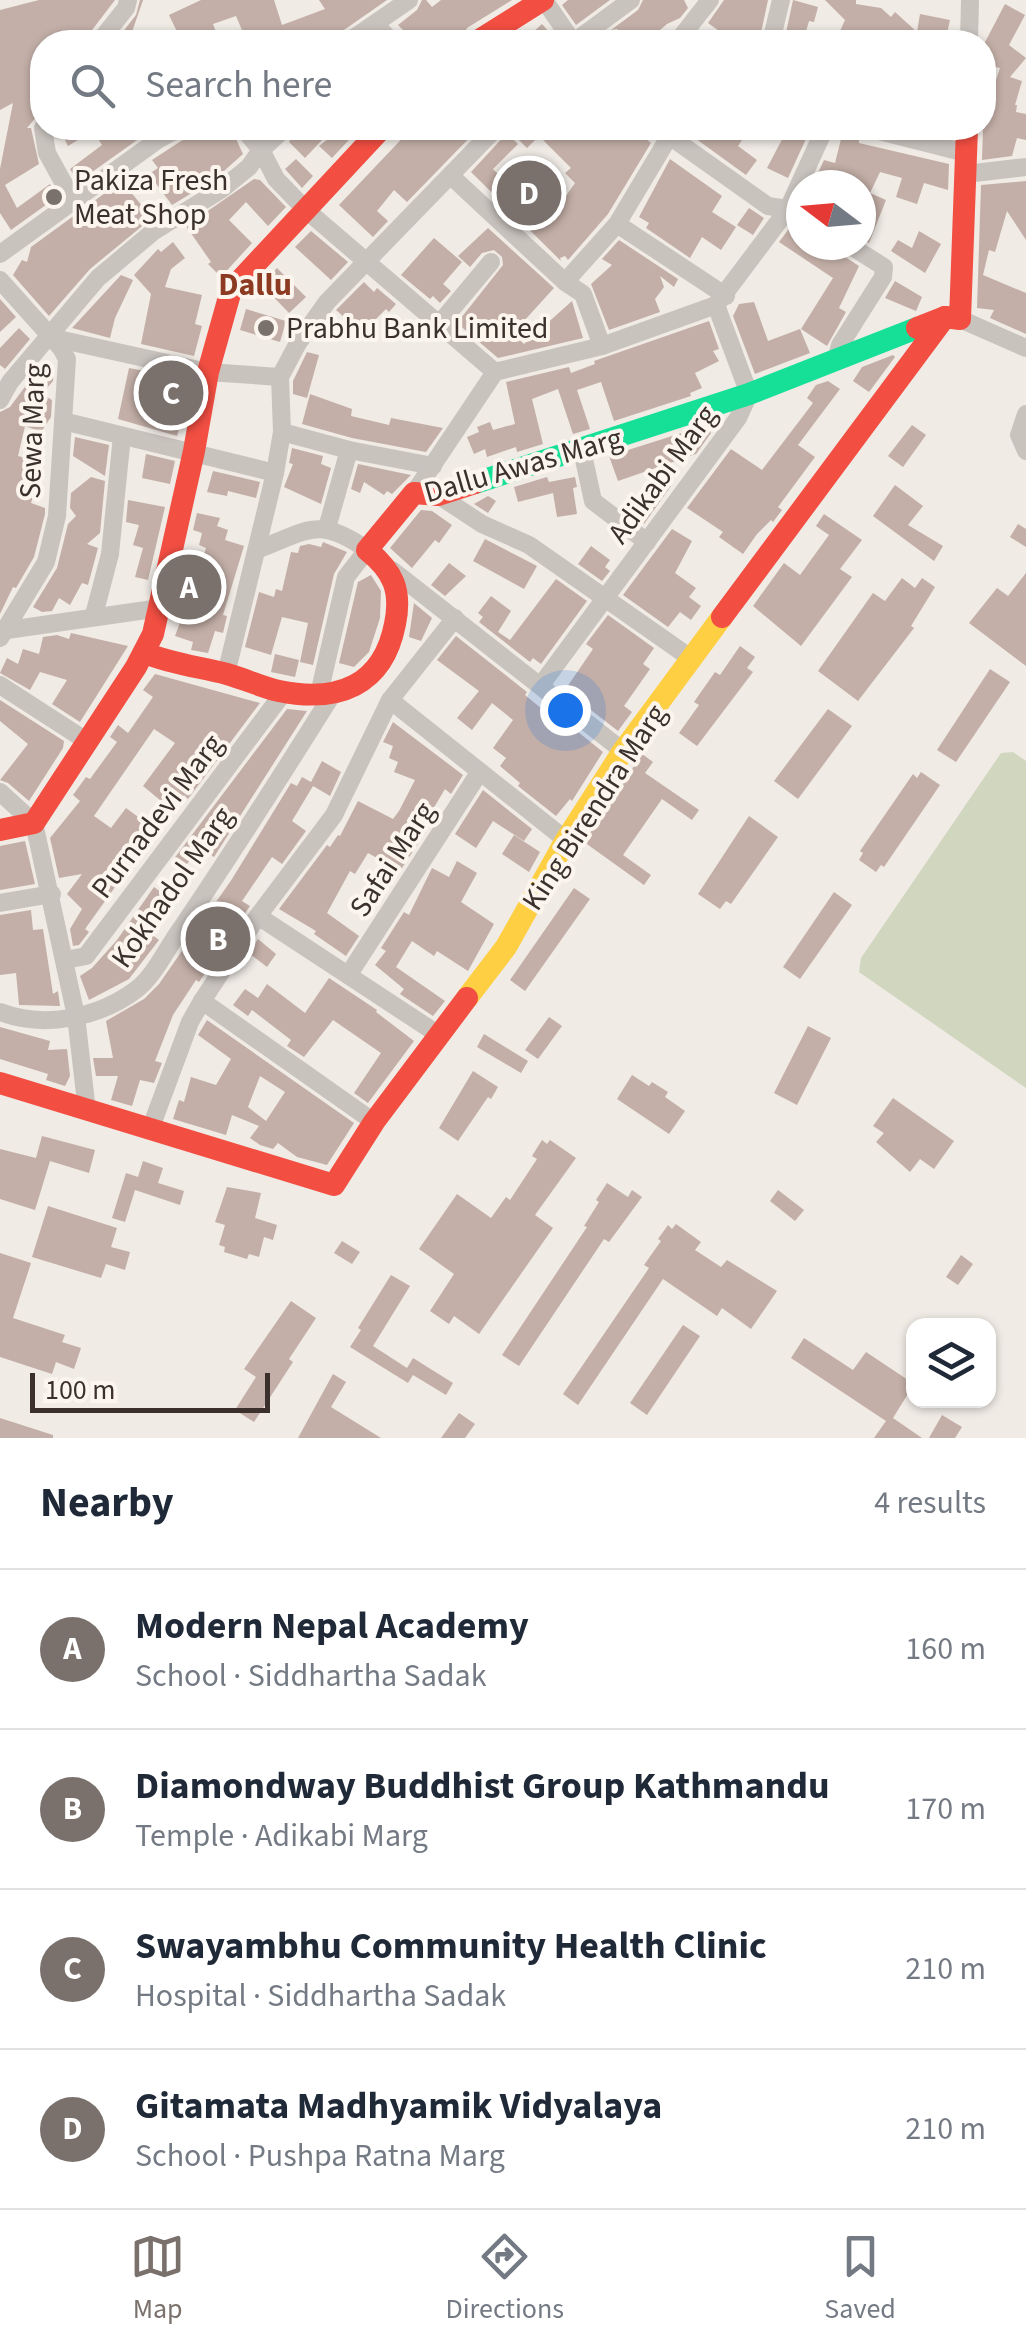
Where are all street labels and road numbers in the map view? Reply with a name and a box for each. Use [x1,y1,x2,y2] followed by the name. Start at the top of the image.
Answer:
[9,363,56,500] street label: Sewa Marg
[597,396,727,553] street label: Adikabi Marg
[419,417,627,514] street label: Dallu Awas Marg
[511,696,677,919] street label: King Birendra Marg
[81,725,234,908] street label: Purnadevi Marg
[339,793,446,925] street label: Safai Marg
[101,798,244,977] street label: Kokhadol Marg

